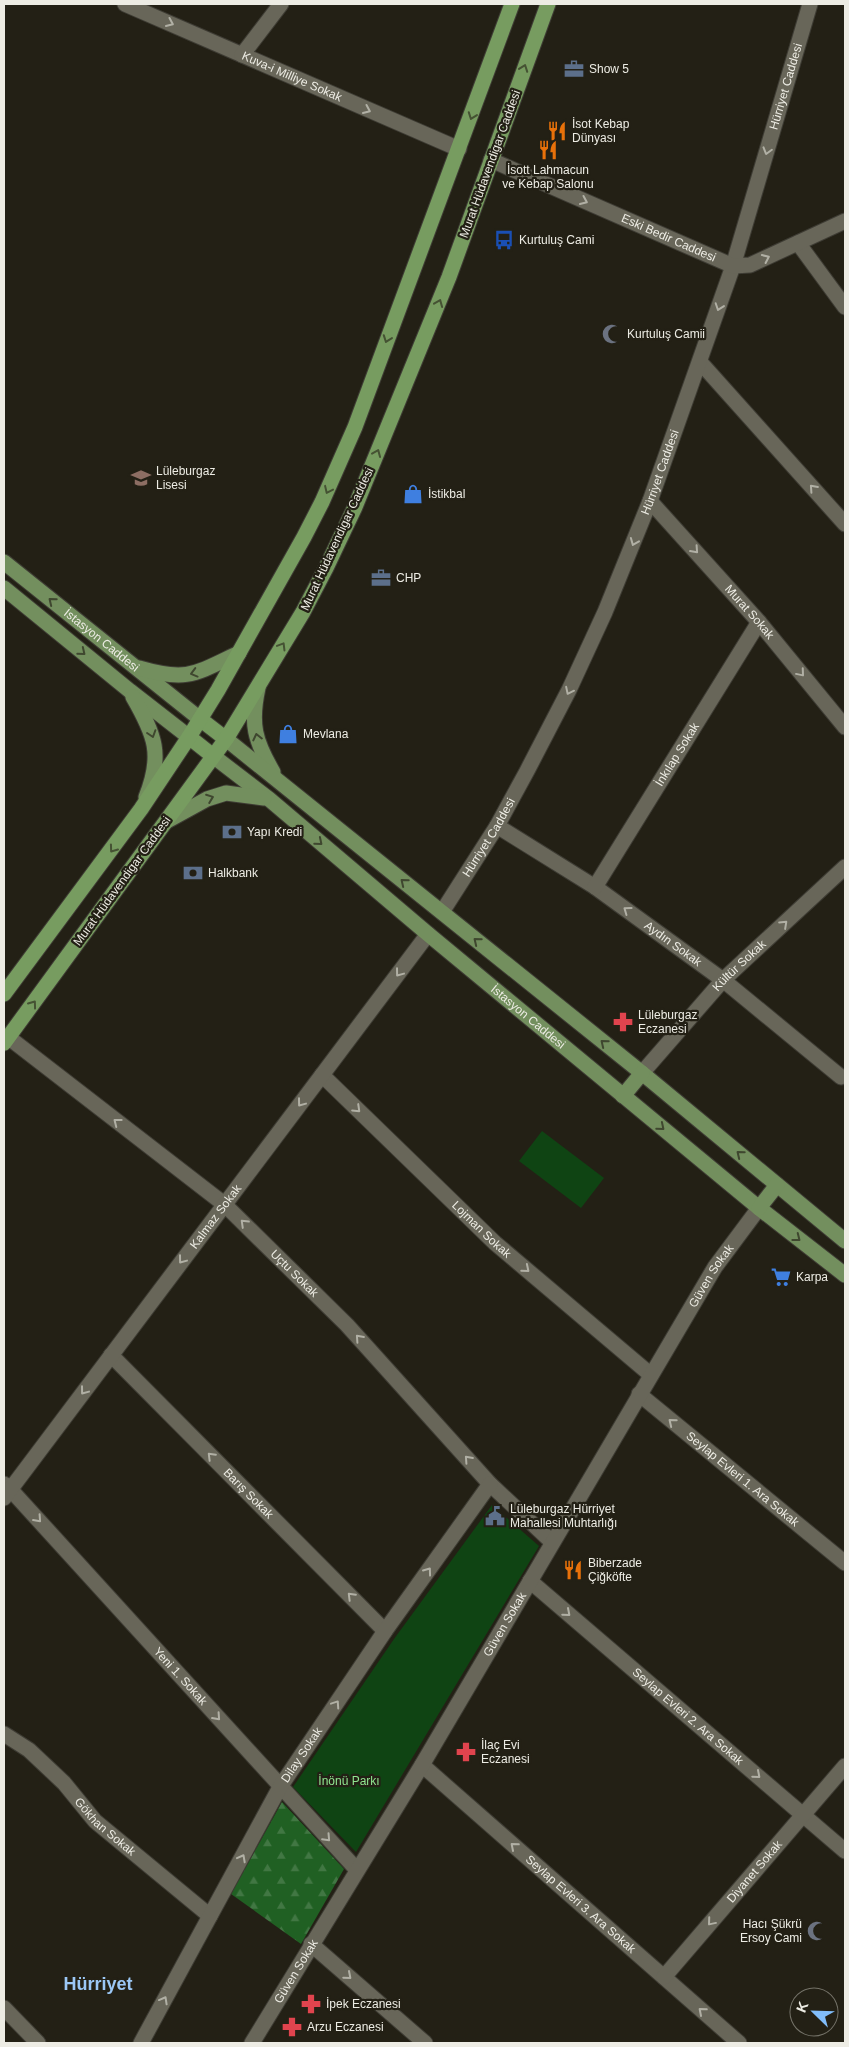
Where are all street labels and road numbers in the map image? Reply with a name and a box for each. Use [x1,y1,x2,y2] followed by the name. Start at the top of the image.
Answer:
[766,42,805,131] street label: Hürriyet Caddesi
[240,49,345,105] street label: Kuva-i Milliye Sokak
[457,88,523,240] street label: Murat Hüdavendigar Caddesi
[619,211,718,265] street label: Eski Bedir Caddesi
[638,428,682,517] street label: Hürriyet Caddesi
[298,465,376,613] street label: Murat Hüdavendigar Caddesi
[722,582,778,643] street label: Murat Sokak
[61,606,142,674] street label: İstasyon Caddesi
[652,719,703,789] street label: İnkılap Sokak
[459,796,518,879] street label: Hürriyet Caddesi
[70,814,174,948] street label: Murat Hüdavendigar Caddesi
[642,918,705,970] street label: Aydın Sokak
[710,936,769,994] street label: Kültür Sokak
[488,982,568,1052] street label: İstasyon Caddesi
[187,1181,245,1252] street label: Kalmaz Sokak
[449,1198,515,1261] street label: Lojman Sokak
[686,1241,737,1310] street label: Güven Sokak
[268,1247,322,1301] street label: Uçtu Sokak
[683,1429,803,1530] street label: Seylap Evleri 1. Ara Sokak
[221,1465,277,1522] street label: Barış Sokak
[480,1589,530,1659] street label: Güven Sokak
[151,1644,211,1709] street label: Yeni 1. Sokak
[630,1665,747,1768] street label: Seylap Evleri 2. Ara Sokak
[278,1724,326,1785] street label: Dilay Sokak
[72,1795,139,1859] street label: Gökhan Sokak
[724,1837,786,1905] street label: Diyanet Sokak
[523,1852,639,1957] street label: Seylap Evleri 3. Ara Sokak
[271,1936,321,2006] street label: Güven Sokak

